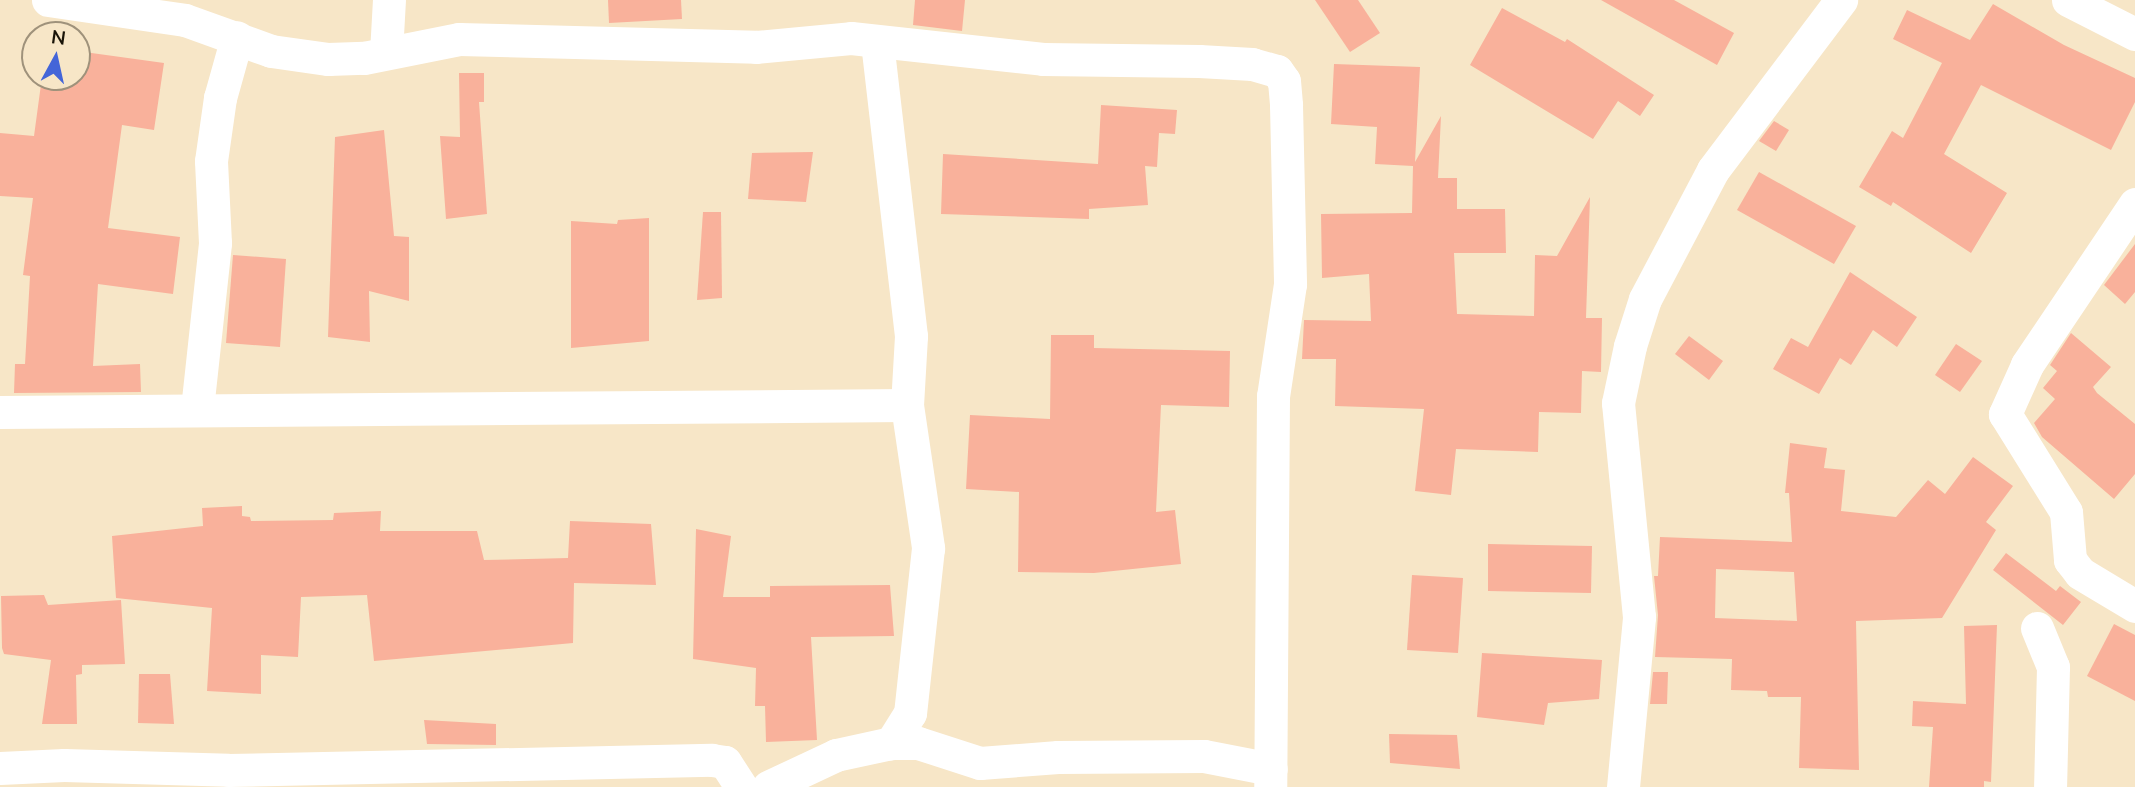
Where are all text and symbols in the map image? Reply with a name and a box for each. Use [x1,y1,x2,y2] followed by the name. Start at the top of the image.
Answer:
[21,21,91,91] north arrow
[50,24,67,50] text: N

